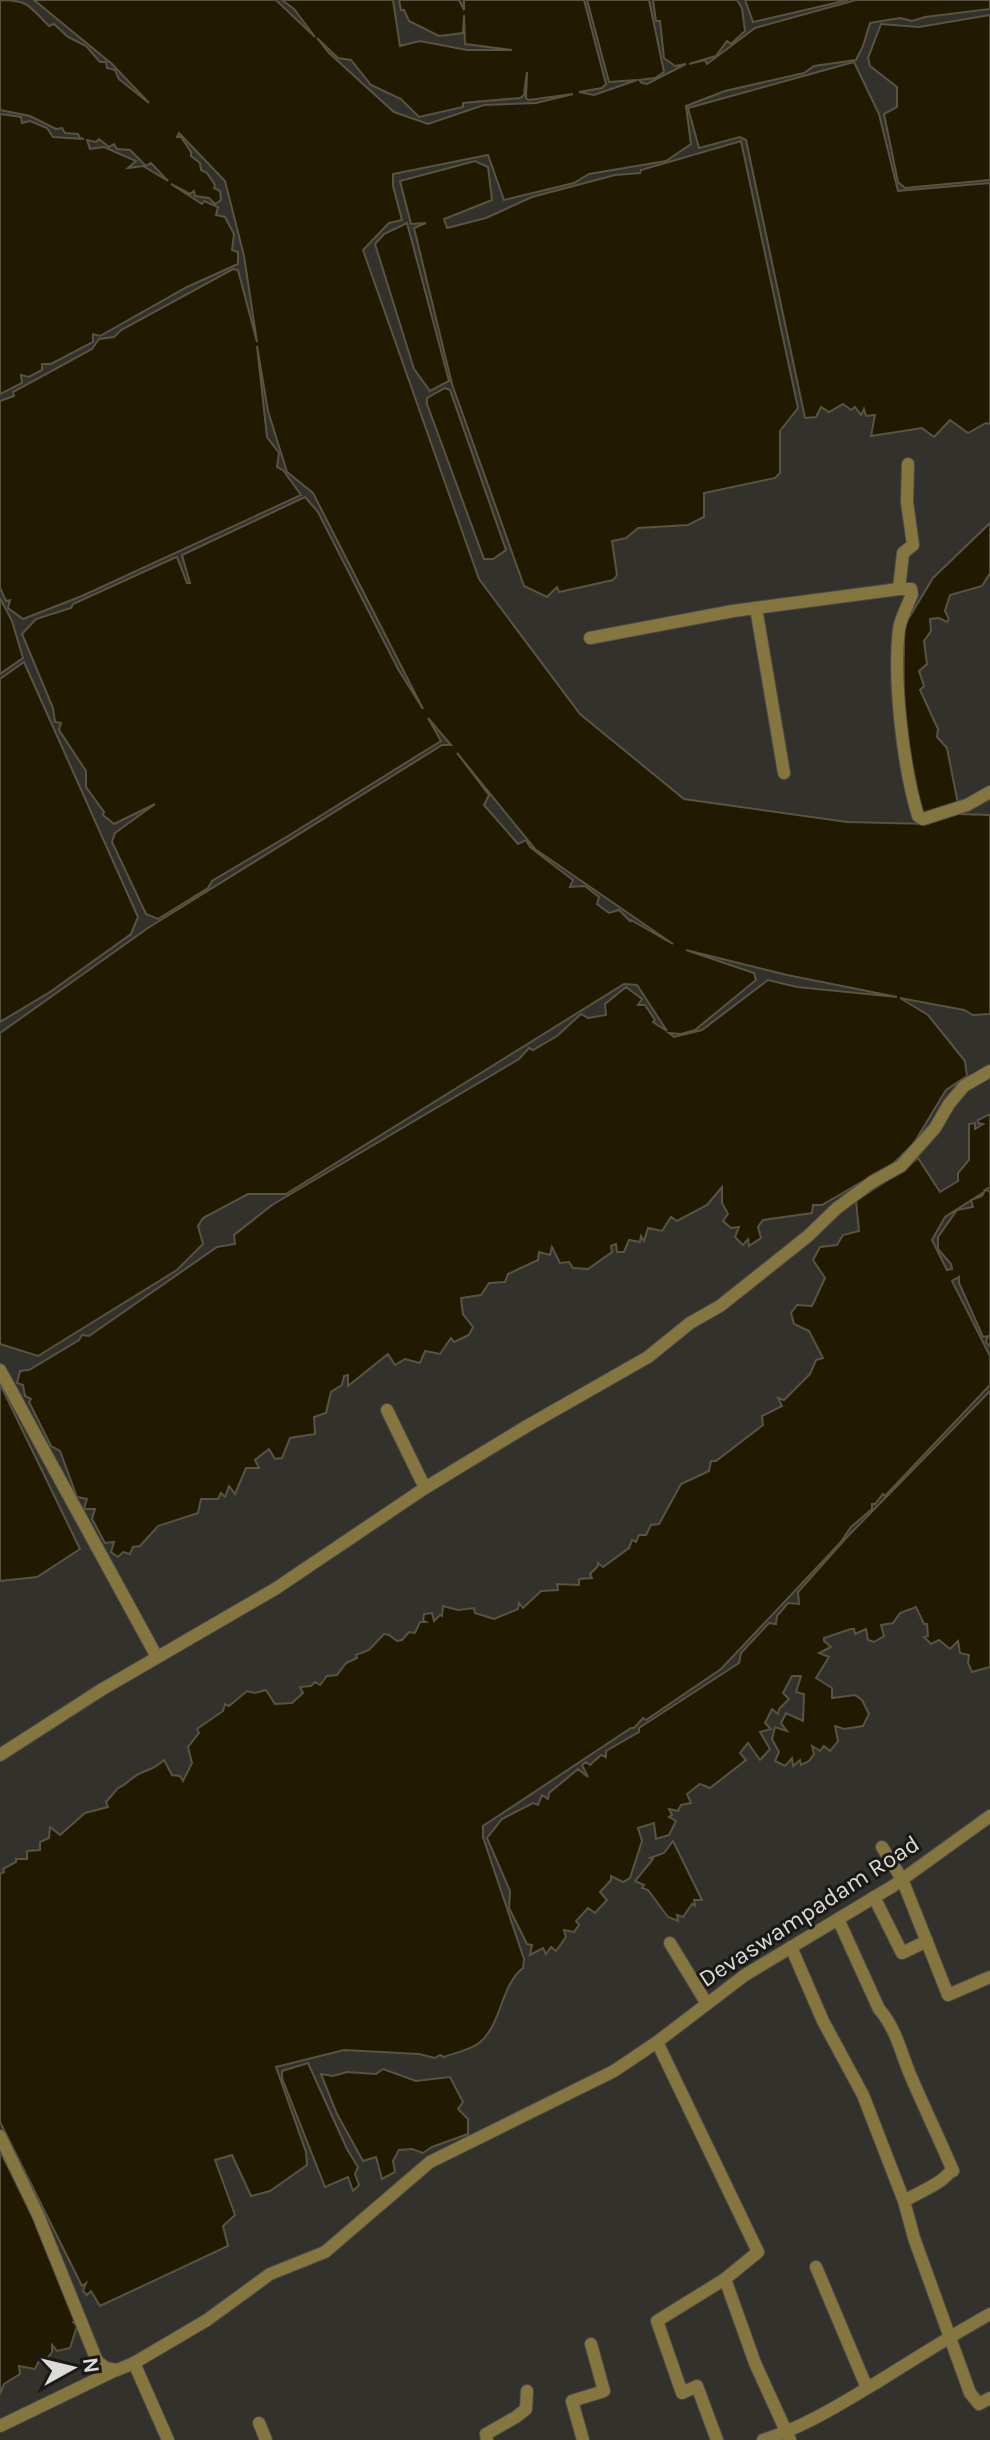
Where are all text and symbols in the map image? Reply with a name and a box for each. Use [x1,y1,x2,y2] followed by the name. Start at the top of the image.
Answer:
[694,1829,924,1993] street label: Devaswampadam Road
[32,2328,112,2408] north arrow
[77,2356,105,2375] text: N

